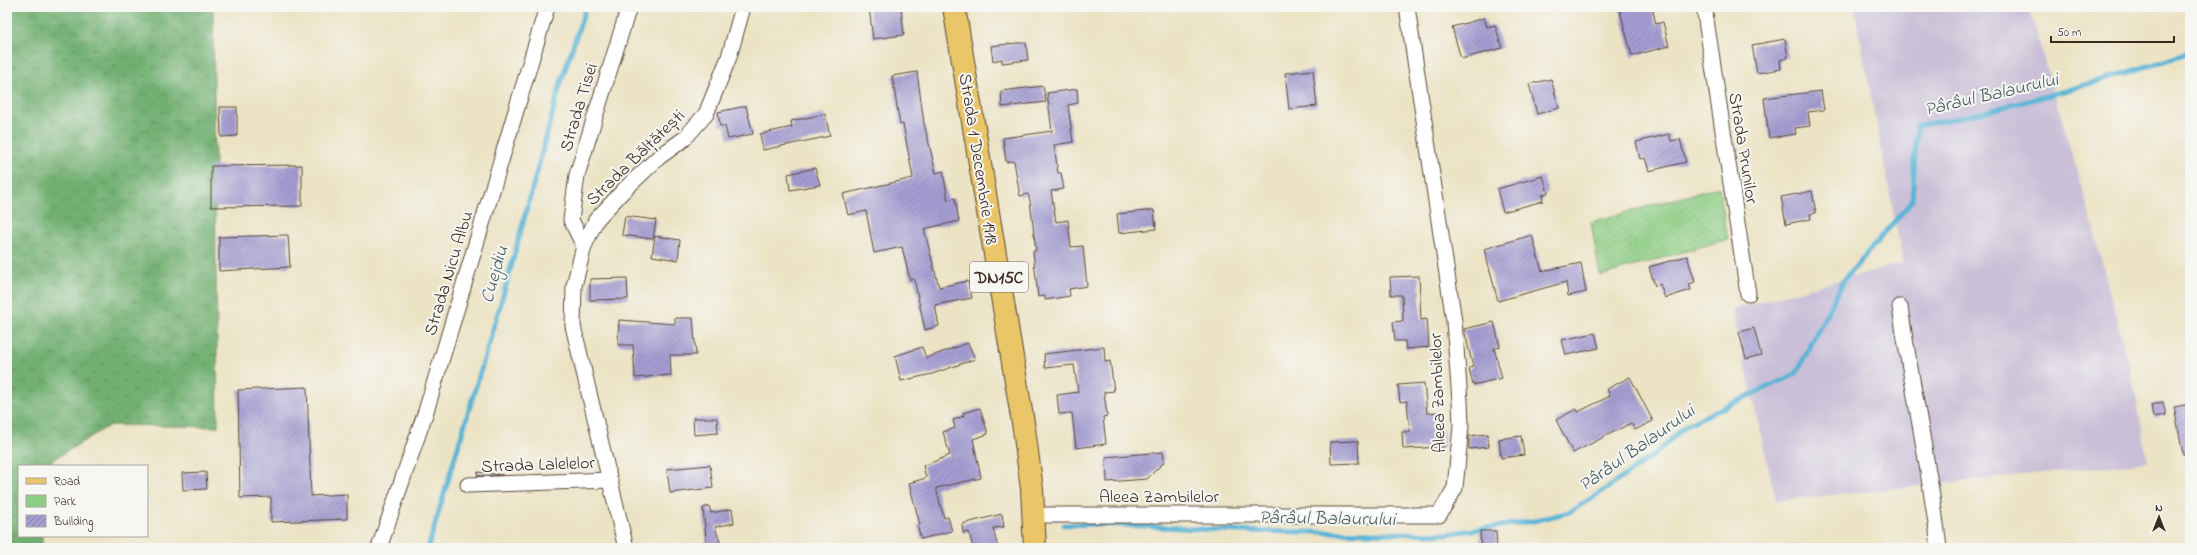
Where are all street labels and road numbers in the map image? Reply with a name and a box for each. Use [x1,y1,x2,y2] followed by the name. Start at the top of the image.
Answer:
[554,60,606,155] street label: Strada Tisei
[951,72,1003,247] street label: Strada 1 Decembrie 1918
[1720,91,1764,206] street label: Strada Prunilor
[581,104,692,213] street label: Strada Bălțătești
[419,208,481,339] street label: Strada Nicu Albu
[970,262,1028,292] road number: DN15C
[1424,332,1454,453] street label: Aleea Zambilelor
[481,451,596,481] street label: Strada Lalelelor
[1099,485,1220,511] street label: Aleea Zambilelor

